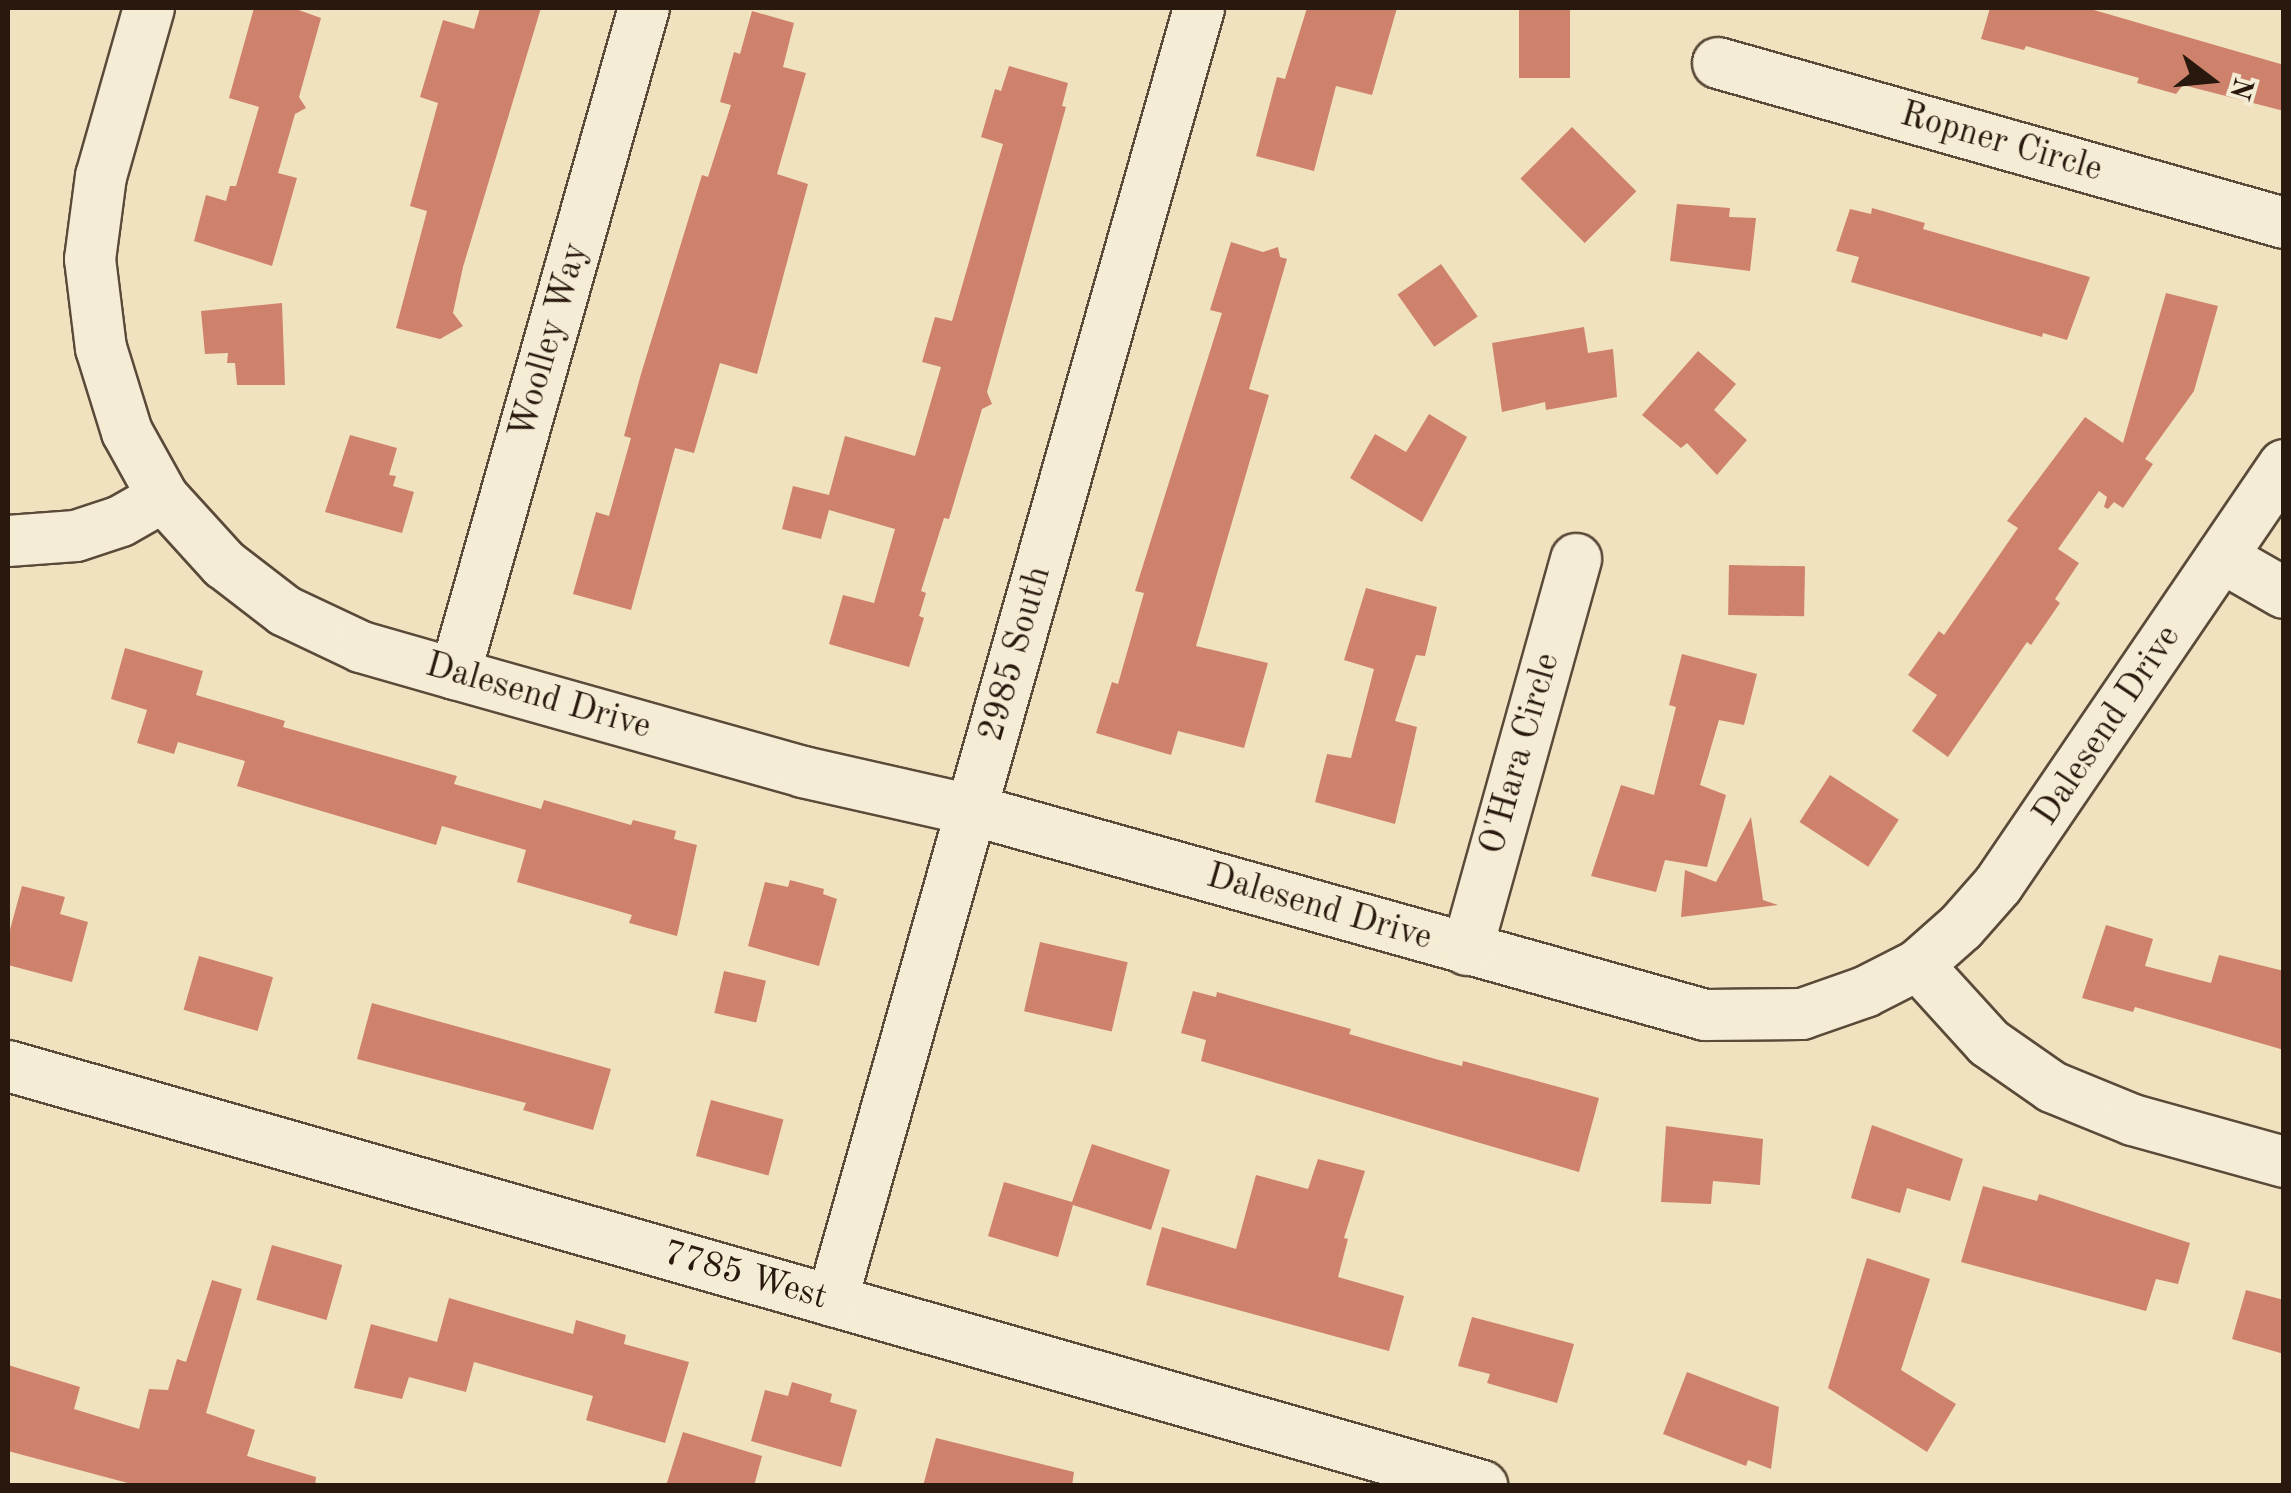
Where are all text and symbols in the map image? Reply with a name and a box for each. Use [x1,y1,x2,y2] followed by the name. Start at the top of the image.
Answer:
[2161,30,2261,130] north arrow
[2223,74,2256,102] text: N
[1895,94,2107,192] street label: Ropner Circle
[502,238,598,444] street label: Woolley Way
[971,562,1061,746] street label: 2985 South
[2026,618,2190,834] street label: Dalesend Drive
[420,645,656,749] street label: Dalesend Drive
[1472,649,1570,859] street label: O'Hara Circle
[1201,856,1437,960] street label: Dalesend Drive
[658,1233,832,1319] street label: 7785 West

